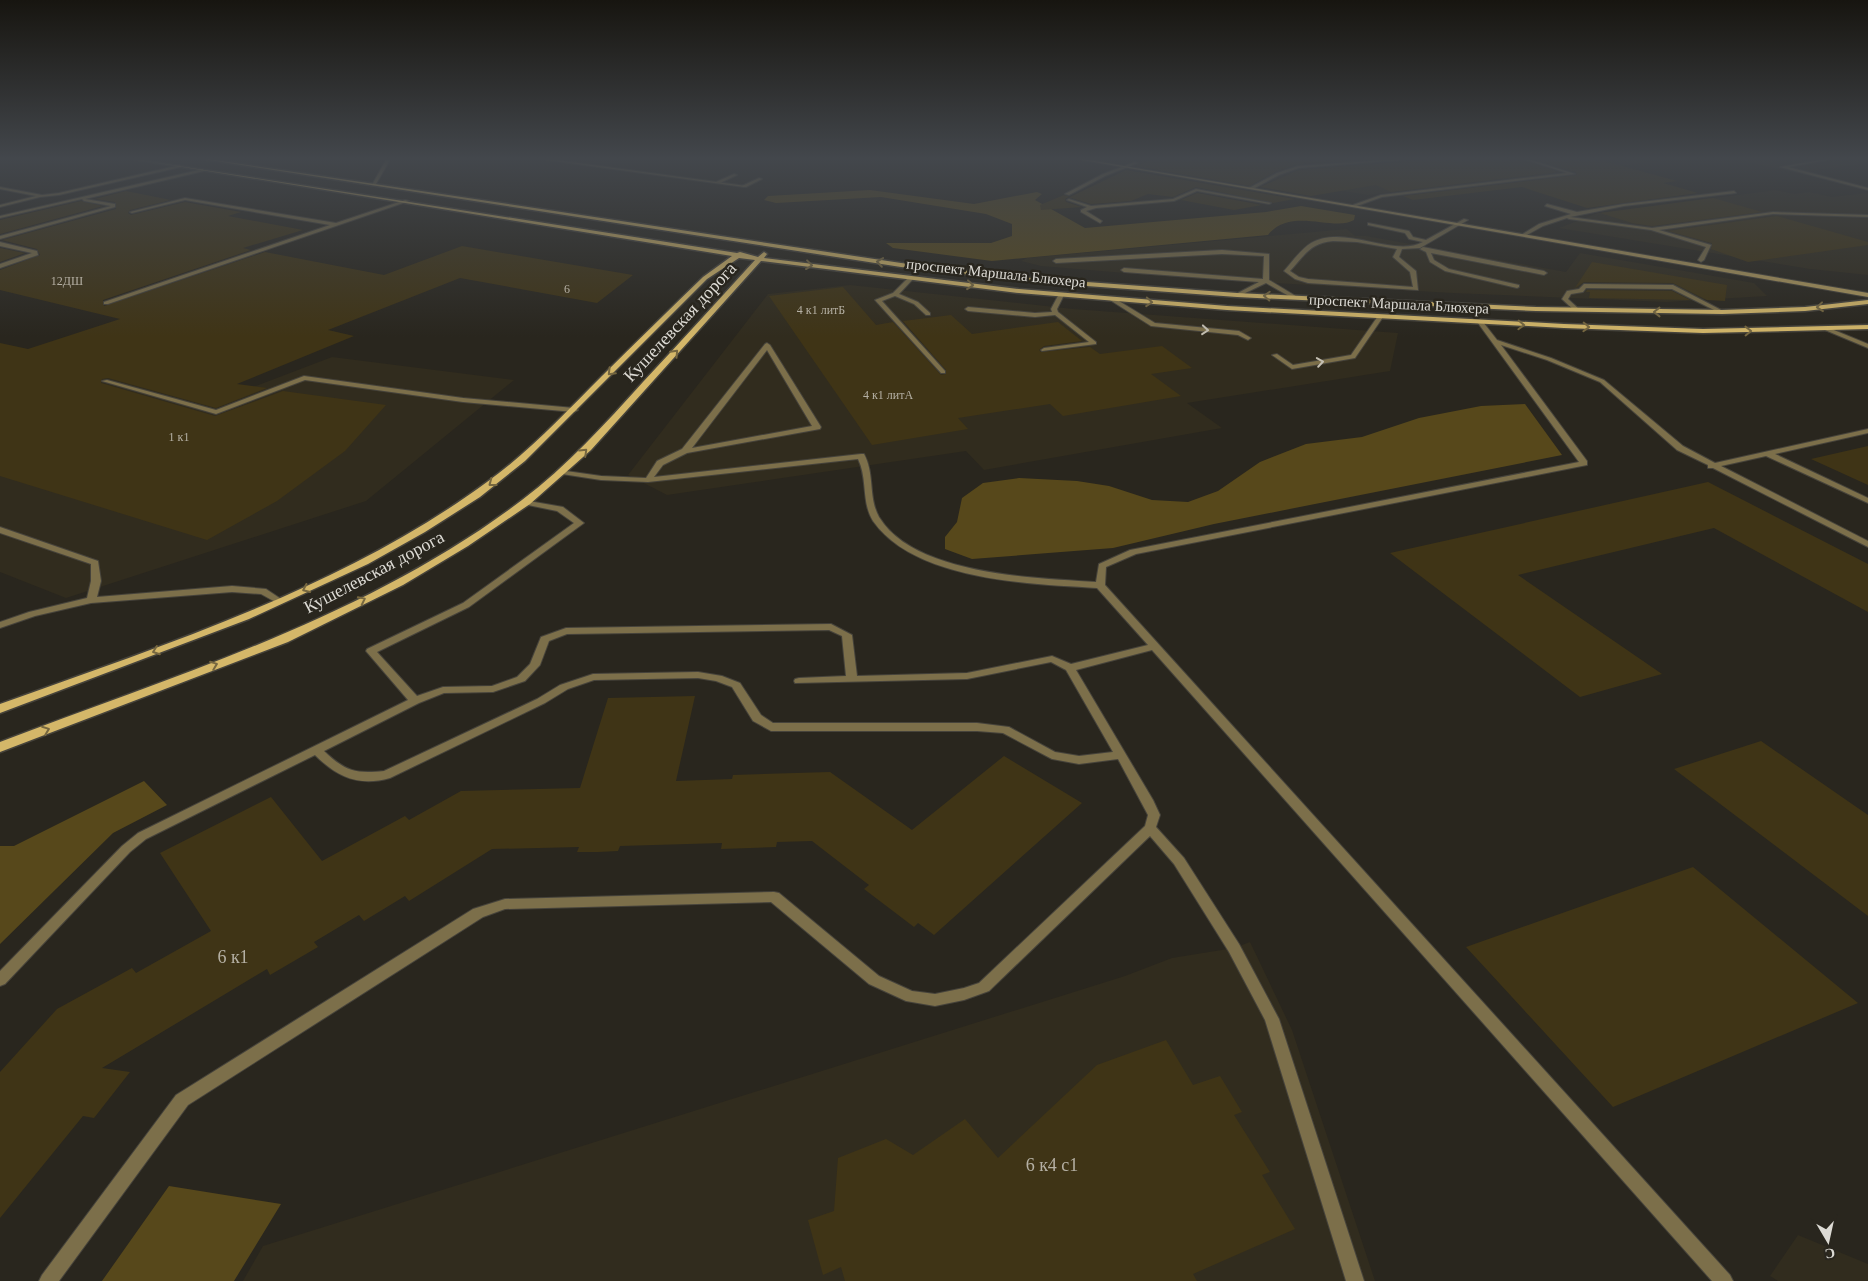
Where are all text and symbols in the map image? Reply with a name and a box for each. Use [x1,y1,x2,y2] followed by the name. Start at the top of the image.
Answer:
[905,256,1087,290] street label: проспект Маршала Блюхера
[875,257,883,268] one-way arrow
[620,258,740,386] street label: Кушелевская дорога
[805,259,813,270] one-way arrow
[51,274,83,288] house number: 12ДШ
[966,279,974,290] one-way arrow
[564,282,570,296] house number: 6
[1262,291,1270,302] one-way arrow
[1309,291,1490,317] street label: проспект Маршала Блюхера
[1146,296,1154,307] one-way arrow
[1815,302,1823,313] one-way arrow
[797,303,845,317] house number: 4 к1 литБ
[1653,306,1661,317] one-way arrow
[1517,319,1525,330] one-way arrow
[1582,322,1590,333] one-way arrow
[1202,324,1210,335] one-way arrow
[1745,325,1753,336] one-way arrow
[669,349,678,358] one-way arrow
[1315,358,1324,368] one-way arrow
[608,366,617,375] one-way arrow
[863,388,913,402] house number: 4 к1 литА
[169,430,189,444] house number: 1 к1
[578,449,587,458] one-way arrow
[488,477,498,486] one-way arrow
[301,527,447,617] street label: Кушелевская дорога
[302,583,311,593] one-way arrow
[357,596,366,606] one-way arrow
[152,645,160,655] one-way arrow
[209,661,218,672] one-way arrow
[41,725,49,735] one-way arrow
[217,947,249,967] house number: 6 к1
[1026,1155,1078,1175] house number: 6 к4 с1
[1803,1216,1853,1266] north arrow
[1824,1245,1836,1262] text: С

